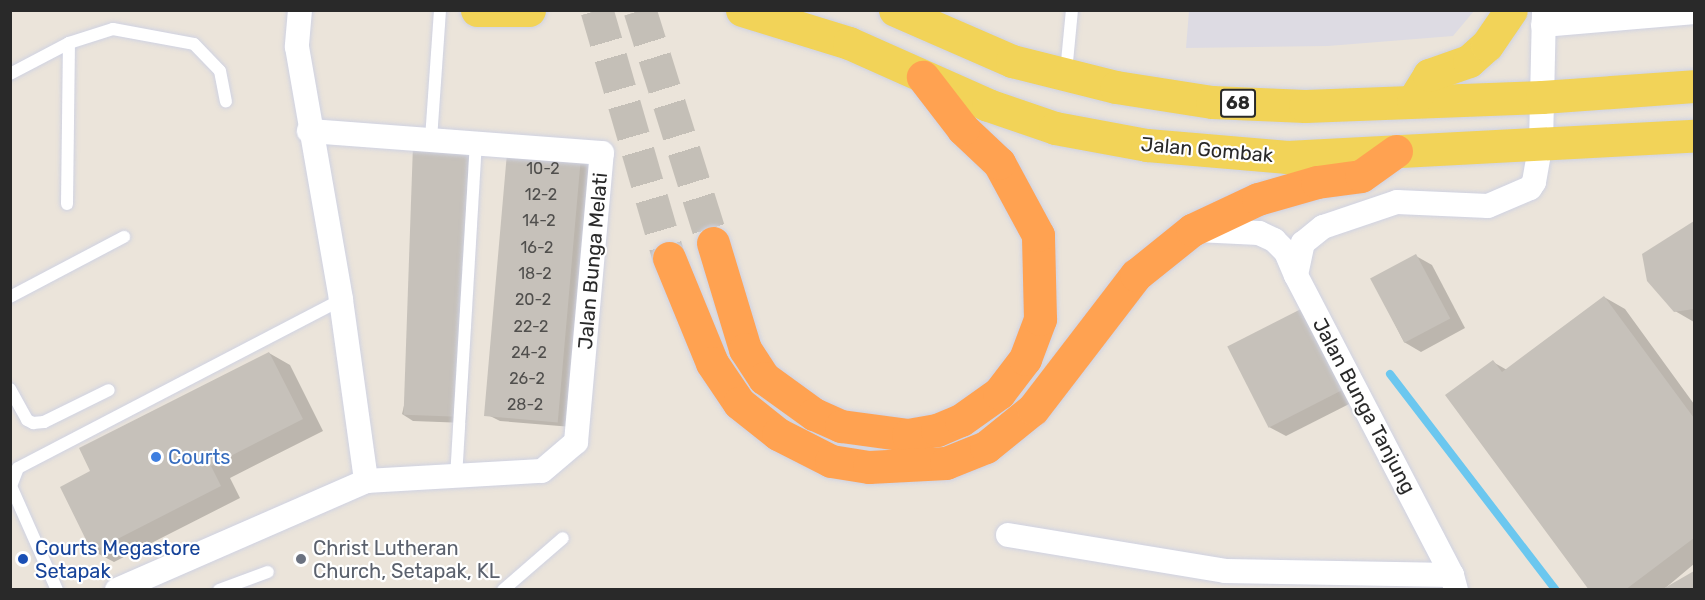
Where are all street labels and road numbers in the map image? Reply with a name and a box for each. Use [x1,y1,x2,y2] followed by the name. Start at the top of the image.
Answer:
[1220,88,1256,118] road number: 68
[1140,132,1274,168] street label: Jalan Gombak
[573,172,613,350] street label: Jalan Bunga Melati
[1307,314,1421,498] street label: Jalan Bunga Tanjung

